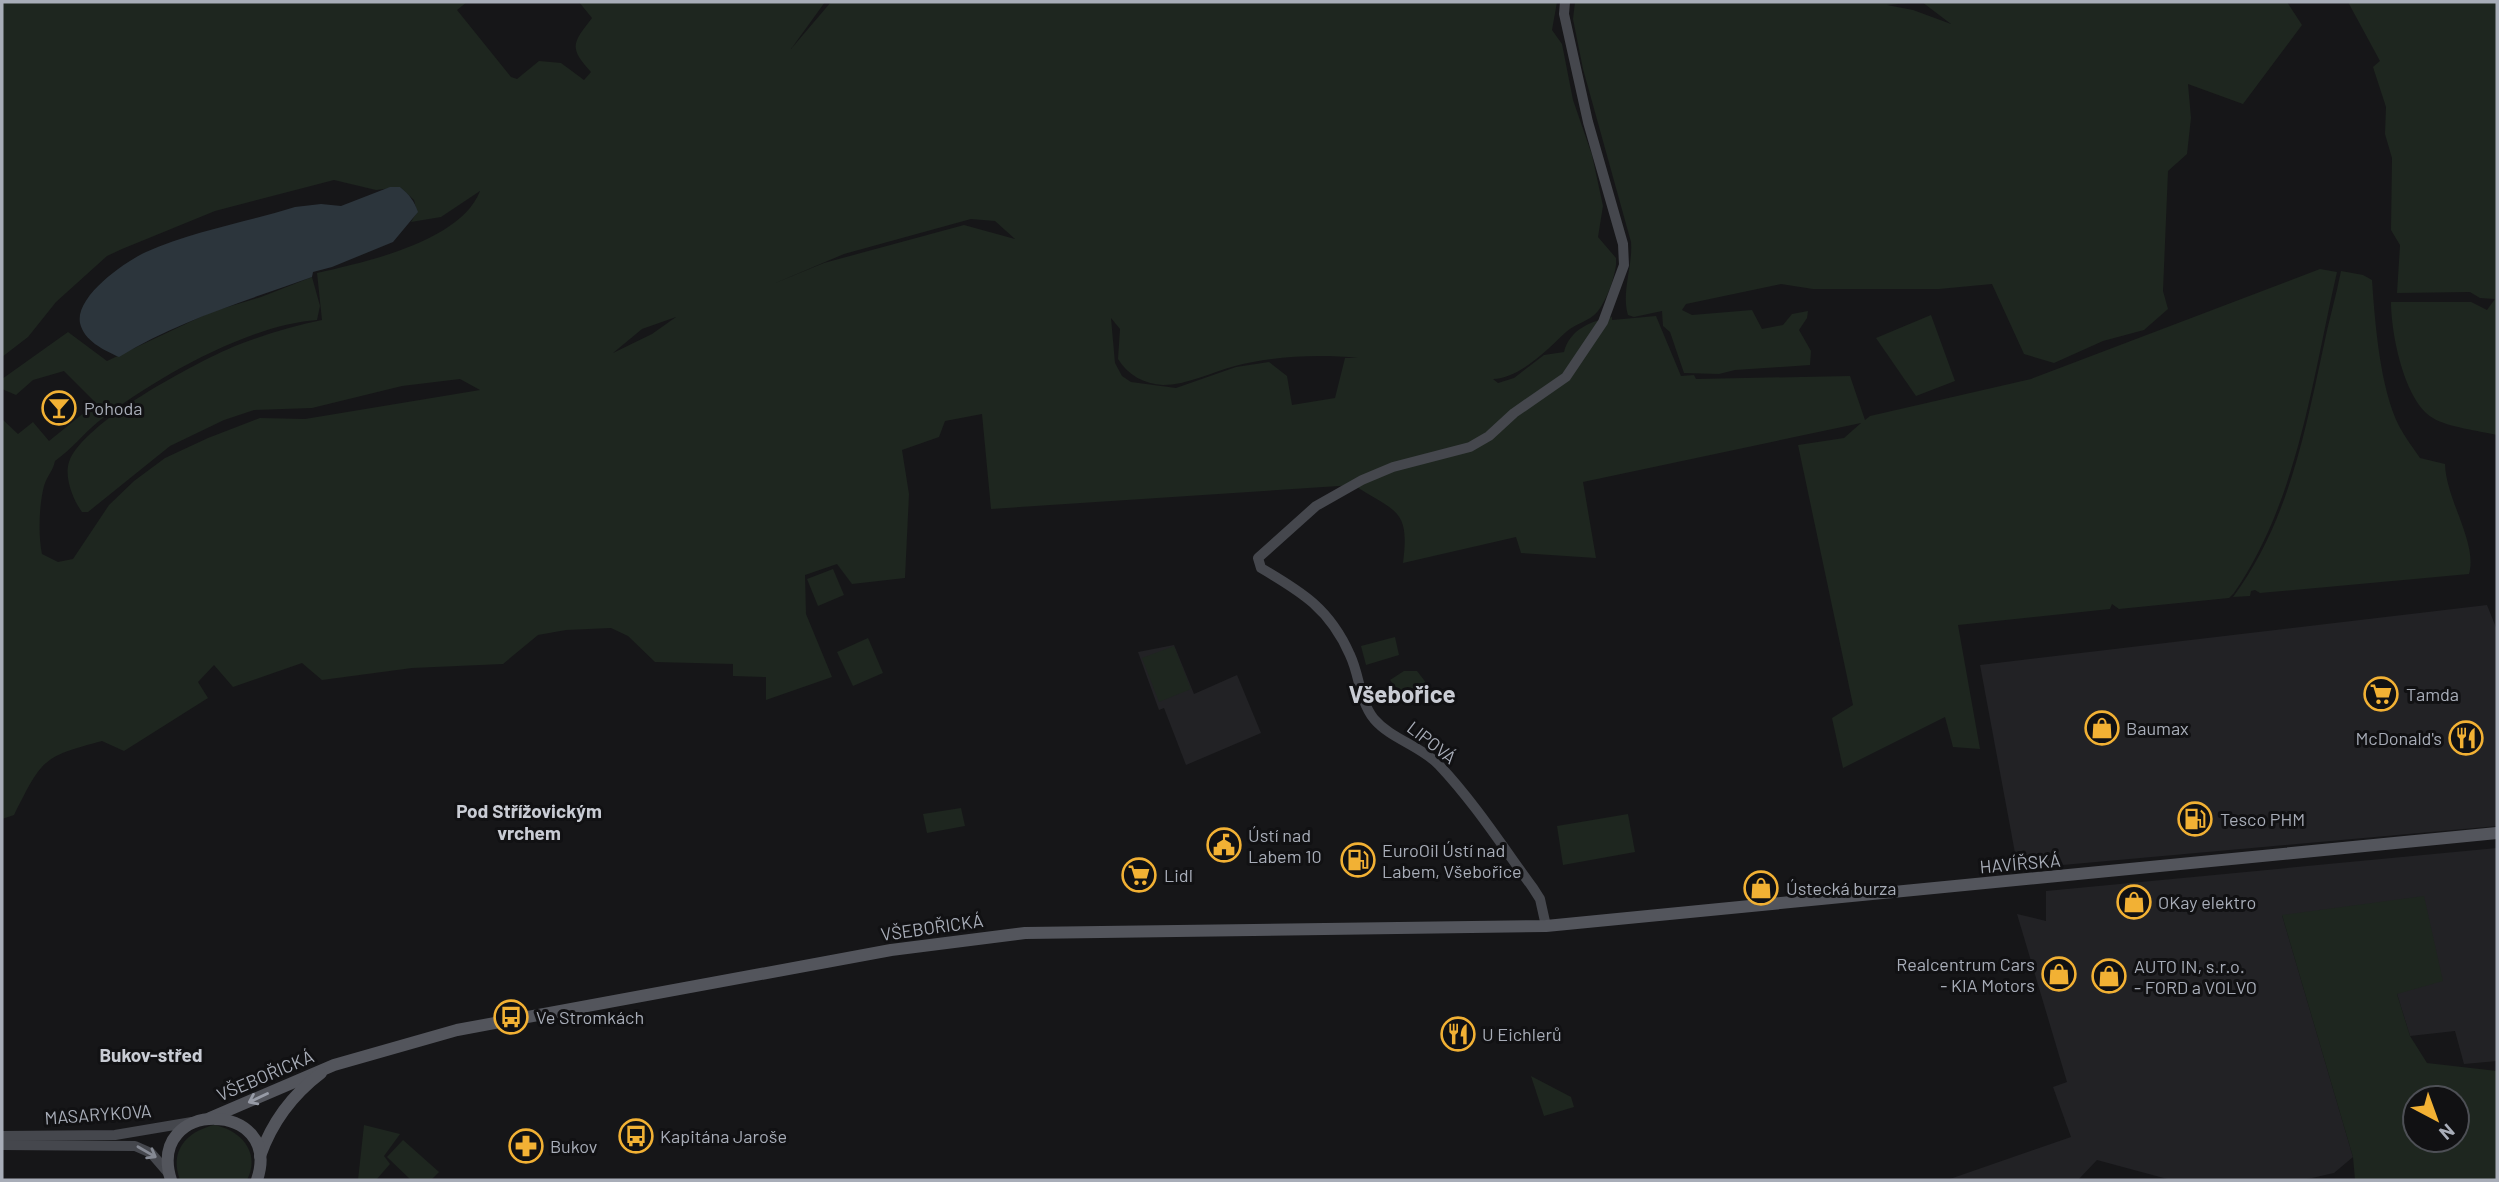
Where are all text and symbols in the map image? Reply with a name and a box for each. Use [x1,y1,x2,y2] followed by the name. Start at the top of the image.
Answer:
[40,389,78,427] bar icon: Pohoda
[84,397,143,419] place label: Pohoda
[2362,675,2400,713] supermarket icon: Tamda
[1348,679,1456,708] district label: Všebořice
[2406,683,2459,705] place label: Tamda
[2083,709,2121,747] shop icon: Baumax
[1403,716,1461,768] street label: LIPOVÁ
[2126,717,2189,739] place label: Baumax
[2447,719,2485,757] restaurant icon: McDonald's
[2355,727,2442,749] place label: McDonald's
[456,799,602,844] district label: Pod Střížovickým vrchem
[2176,800,2214,838] fuel station icon: Tesco PHM
[2220,808,2305,830] place label: Tesco PHM
[1248,824,1322,867] place label: Ústí nad Labem 10
[1205,826,1243,864] public building icon: Ústí nad Labem 10
[1382,839,1522,882] place label: EuroOil Ústí nad Labem, Všebořice
[1339,841,1377,879] fuel station icon: EuroOil Ústí nad Labem, Všebořice
[1979,848,2061,877] street label: HAVÍŘSKÁ
[1120,856,1158,894] supermarket icon: Lidl
[1164,864,1193,886] place label: Lidl
[1742,869,1780,907] shop icon: Ústecká burza
[1786,877,1896,899] place label: Ústecká burza
[2115,883,2153,921] shop icon: OKay elektro
[2158,891,2256,913] place label: OKay elektro
[879,909,985,945] street label: VŠEBOŘICKÁ
[1896,953,2035,996] place label: Realcentrum Cars - KIA Motors
[2040,955,2078,993] shop icon: Realcentrum Cars - KIA Motors
[2134,955,2257,998] place label: AUTO IN, s.r.o. - FORD a VOLVO
[2090,957,2128,995] shop icon: AUTO IN, s.r.o. - FORD a VOLVO
[492,998,530,1036] bus stop icon: Ve Stromkách
[536,1006,644,1028] place label: Ve Stromkách
[1439,1015,1477,1053] restaurant icon: U Eichlerů
[1482,1023,1562,1045] place label: U Eichlerů
[99,1043,203,1066] district label: Bukov-střed
[213,1045,317,1105] street label: VŠEBOŘICKÁ
[2401,1084,2471,1154] north arrow
[248,1092,269,1105] one-way arrow
[44,1099,152,1129] street label: MASARYKOVA
[617,1117,655,1155] bus stop icon: Kapitána Jaroše
[2435,1119,2460,1145] text: N
[660,1125,787,1147] place label: Kapitána Jaroše
[507,1127,545,1165] pharmacy icon: Bukov
[550,1135,598,1157] place label: Bukov
[136,1145,156,1159] one-way arrow

